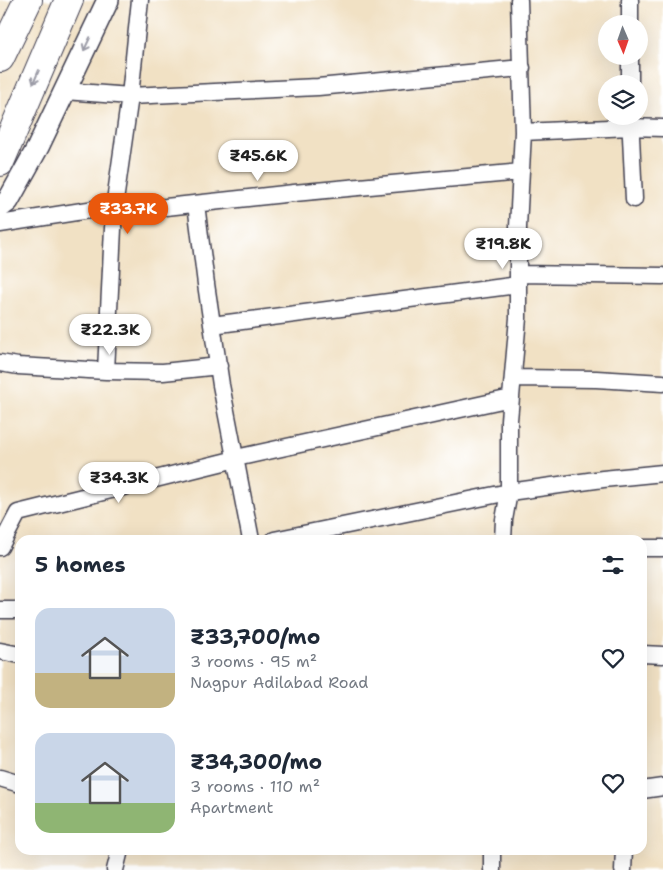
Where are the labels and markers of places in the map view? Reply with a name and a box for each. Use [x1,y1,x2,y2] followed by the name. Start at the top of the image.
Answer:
[217,140,299,182] pin: ₹45.6K
[87,192,169,235] pin: ₹33.7K
[462,228,544,270] pin: ₹19.8K
[69,314,151,356] pin: ₹22.3K
[78,462,160,504] pin: ₹34.3K

